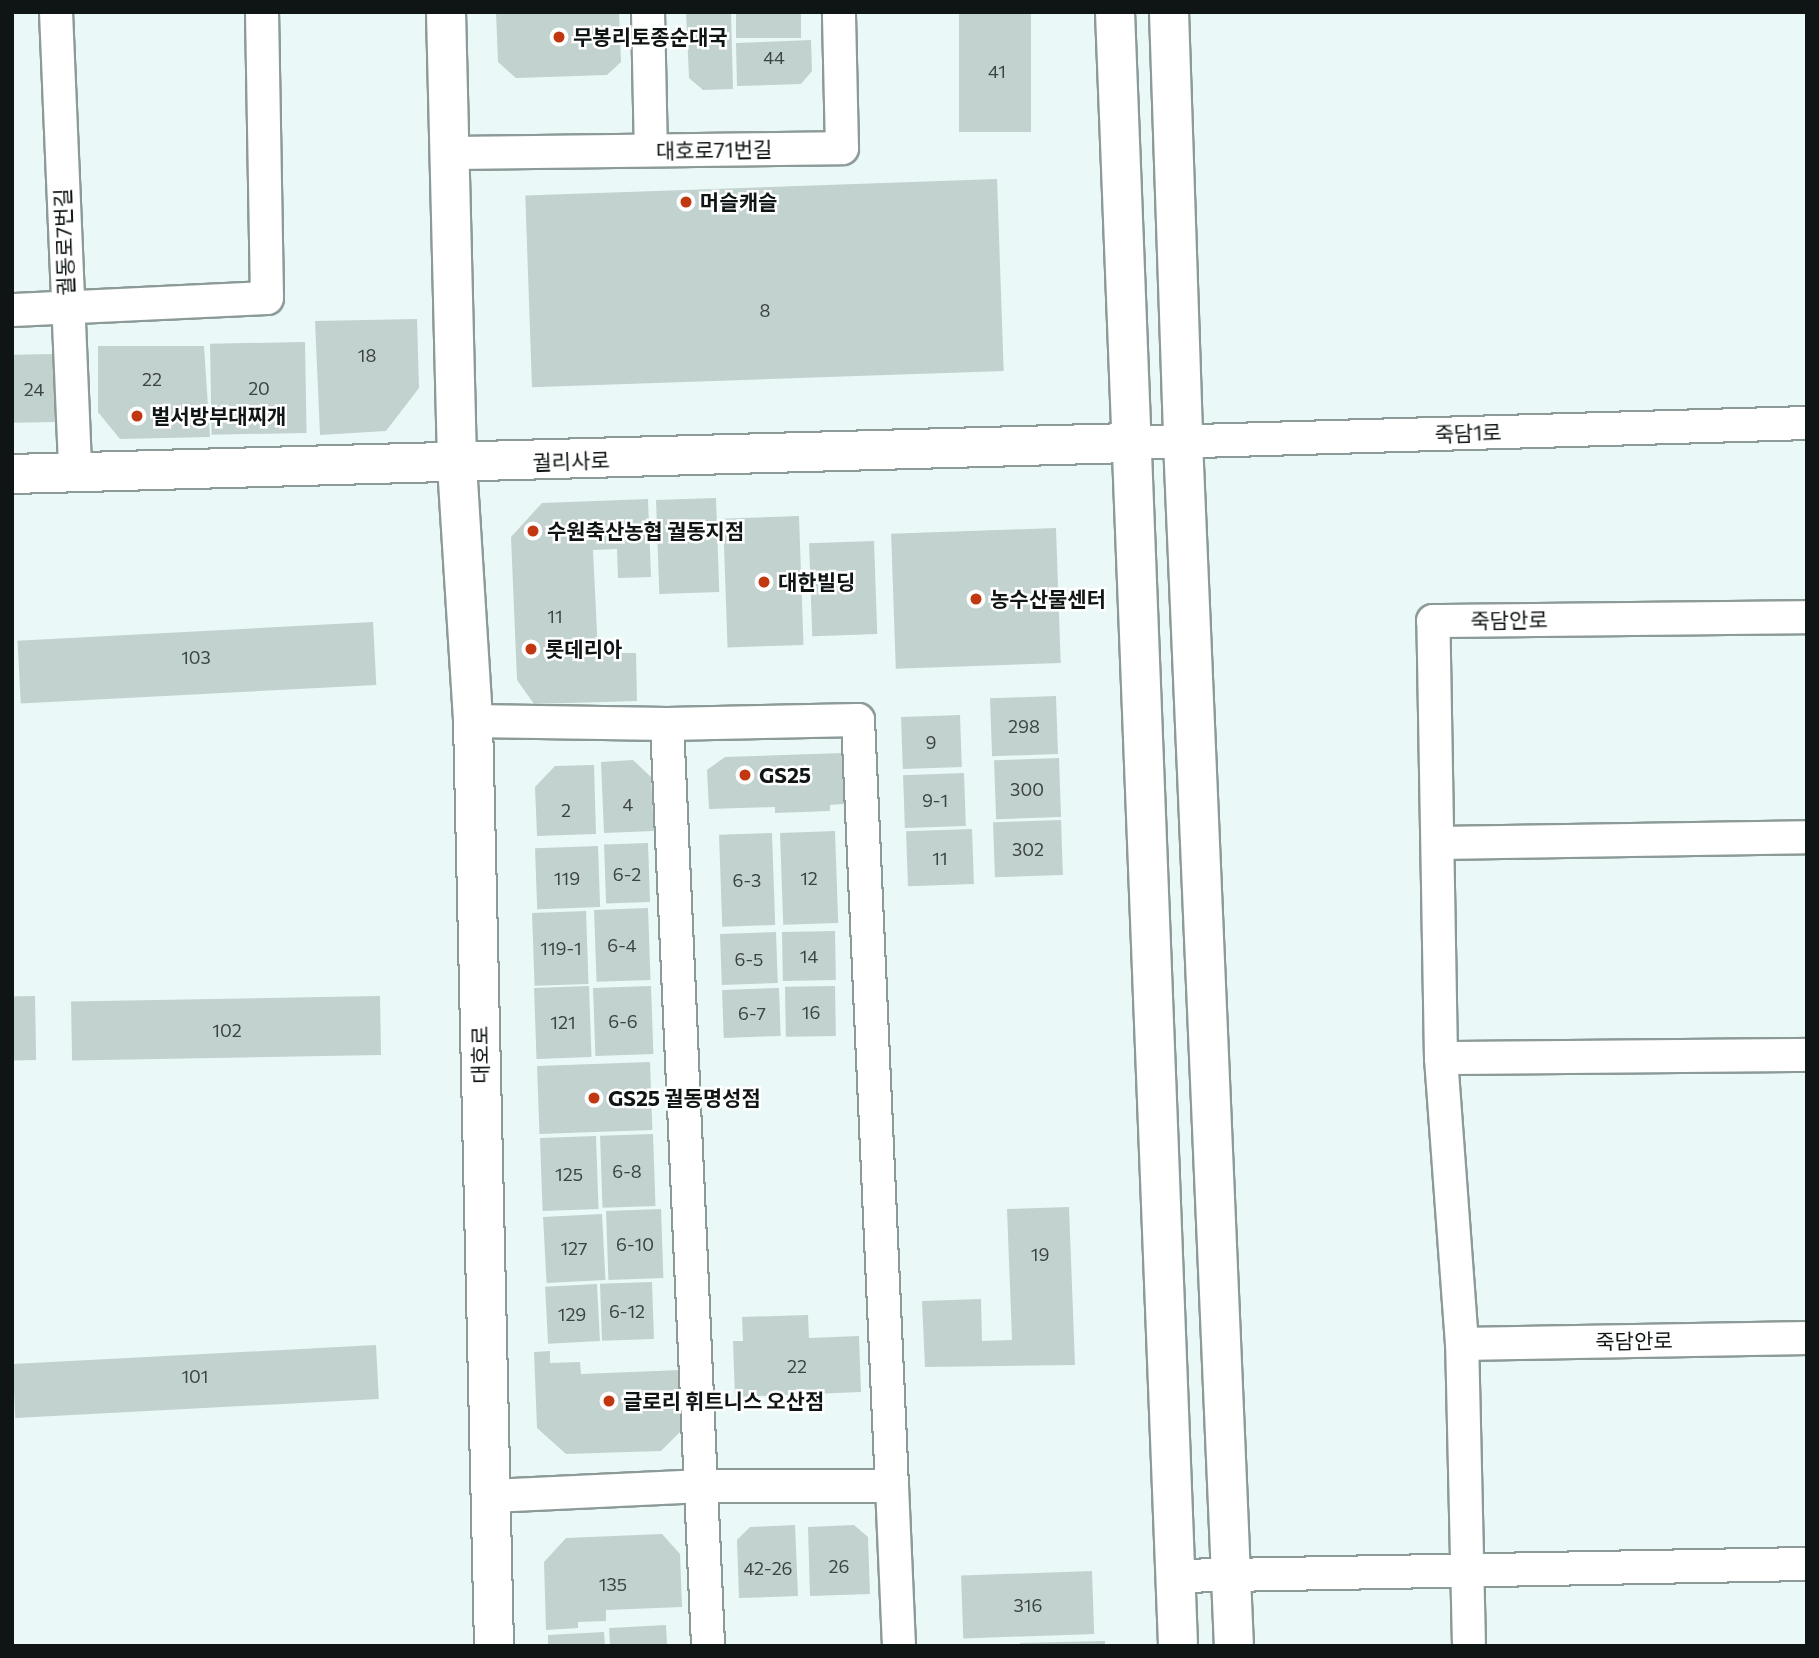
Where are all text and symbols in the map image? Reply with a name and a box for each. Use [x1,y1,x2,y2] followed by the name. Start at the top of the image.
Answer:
[573,24,728,50] place label: 무봉리토종순대국
[551,29,567,45] marker: 무봉리토종순대국
[763,46,785,68] house number: 44
[988,60,1006,82] house number: 41
[655,136,773,164] street label: 대호로71번길
[50,188,78,296] street label: 궐동로7번길
[700,189,777,215] place label: 머슬캐슬
[678,194,694,210] marker: 머슬캐슬
[760,299,770,321] house number: 8
[358,344,376,366] house number: 18
[142,368,162,390] house number: 22
[248,377,270,399] house number: 20
[24,378,44,400] house number: 24
[151,403,286,429] place label: 벌서방부대찌개
[129,408,145,424] marker: 벌서방부대찌개
[1434,419,1502,447] street label: 죽담1로
[532,447,610,475] street label: 궐리사로
[547,518,744,544] place label: 수원축산농협 궐동지점
[525,523,541,539] marker: 수원축산농협 궐동지점
[778,569,855,595] place label: 대한빌딩
[756,574,772,590] marker: 대한빌딩
[990,586,1106,612] place label: 농수산물센터
[968,591,984,607] marker: 농수산물센터
[547,605,563,627] house number: 11
[1470,607,1548,633] street label: 죽담안로
[545,636,622,662] place label: 롯데리아
[523,641,539,657] marker: 롯데리아
[181,646,211,668] house number: 103
[1008,715,1040,737] house number: 298
[926,731,936,753] house number: 9
[759,762,811,788] place label: GS25
[737,767,753,783] marker: GS25
[1010,778,1044,800] house number: 300
[922,789,948,811] house number: 9-1
[623,793,633,815] house number: 4
[561,799,571,821] house number: 2
[1012,838,1044,860] house number: 302
[932,847,948,869] house number: 11
[613,863,641,885] house number: 6-2
[554,867,580,889] house number: 119
[800,867,818,889] house number: 12
[733,869,761,891] house number: 6-3
[607,934,637,956] house number: 6-4
[540,937,582,959] house number: 119-1
[800,945,818,967] house number: 14
[735,948,763,970] house number: 6-5
[802,1001,820,1023] house number: 16
[738,1002,766,1024] house number: 6-7
[608,1010,638,1032] house number: 6-6
[550,1011,576,1033] house number: 121
[212,1019,242,1041] house number: 102
[467,1026,493,1084] street label: 대호로
[608,1085,761,1111] place label: GS25 궐동명성점
[586,1090,602,1106] marker: GS25 궐동명성점
[612,1160,642,1182] house number: 6-8
[555,1163,583,1185] house number: 125
[616,1233,654,1255] house number: 6-10
[560,1237,588,1259] house number: 127
[1031,1243,1049,1265] house number: 19
[609,1300,645,1322] house number: 6-12
[558,1303,586,1325] house number: 129
[1595,1328,1673,1354] street label: 죽담안로
[787,1355,807,1377] house number: 22
[181,1365,209,1387] house number: 101
[623,1388,824,1414] place label: 글로리 휘트니스 오산점
[601,1393,617,1409] marker: 글로리 휘트니스 오산점
[829,1555,849,1577] house number: 26
[744,1557,792,1579] house number: 42-26
[599,1573,627,1595] house number: 135
[1014,1594,1042,1616] house number: 316

